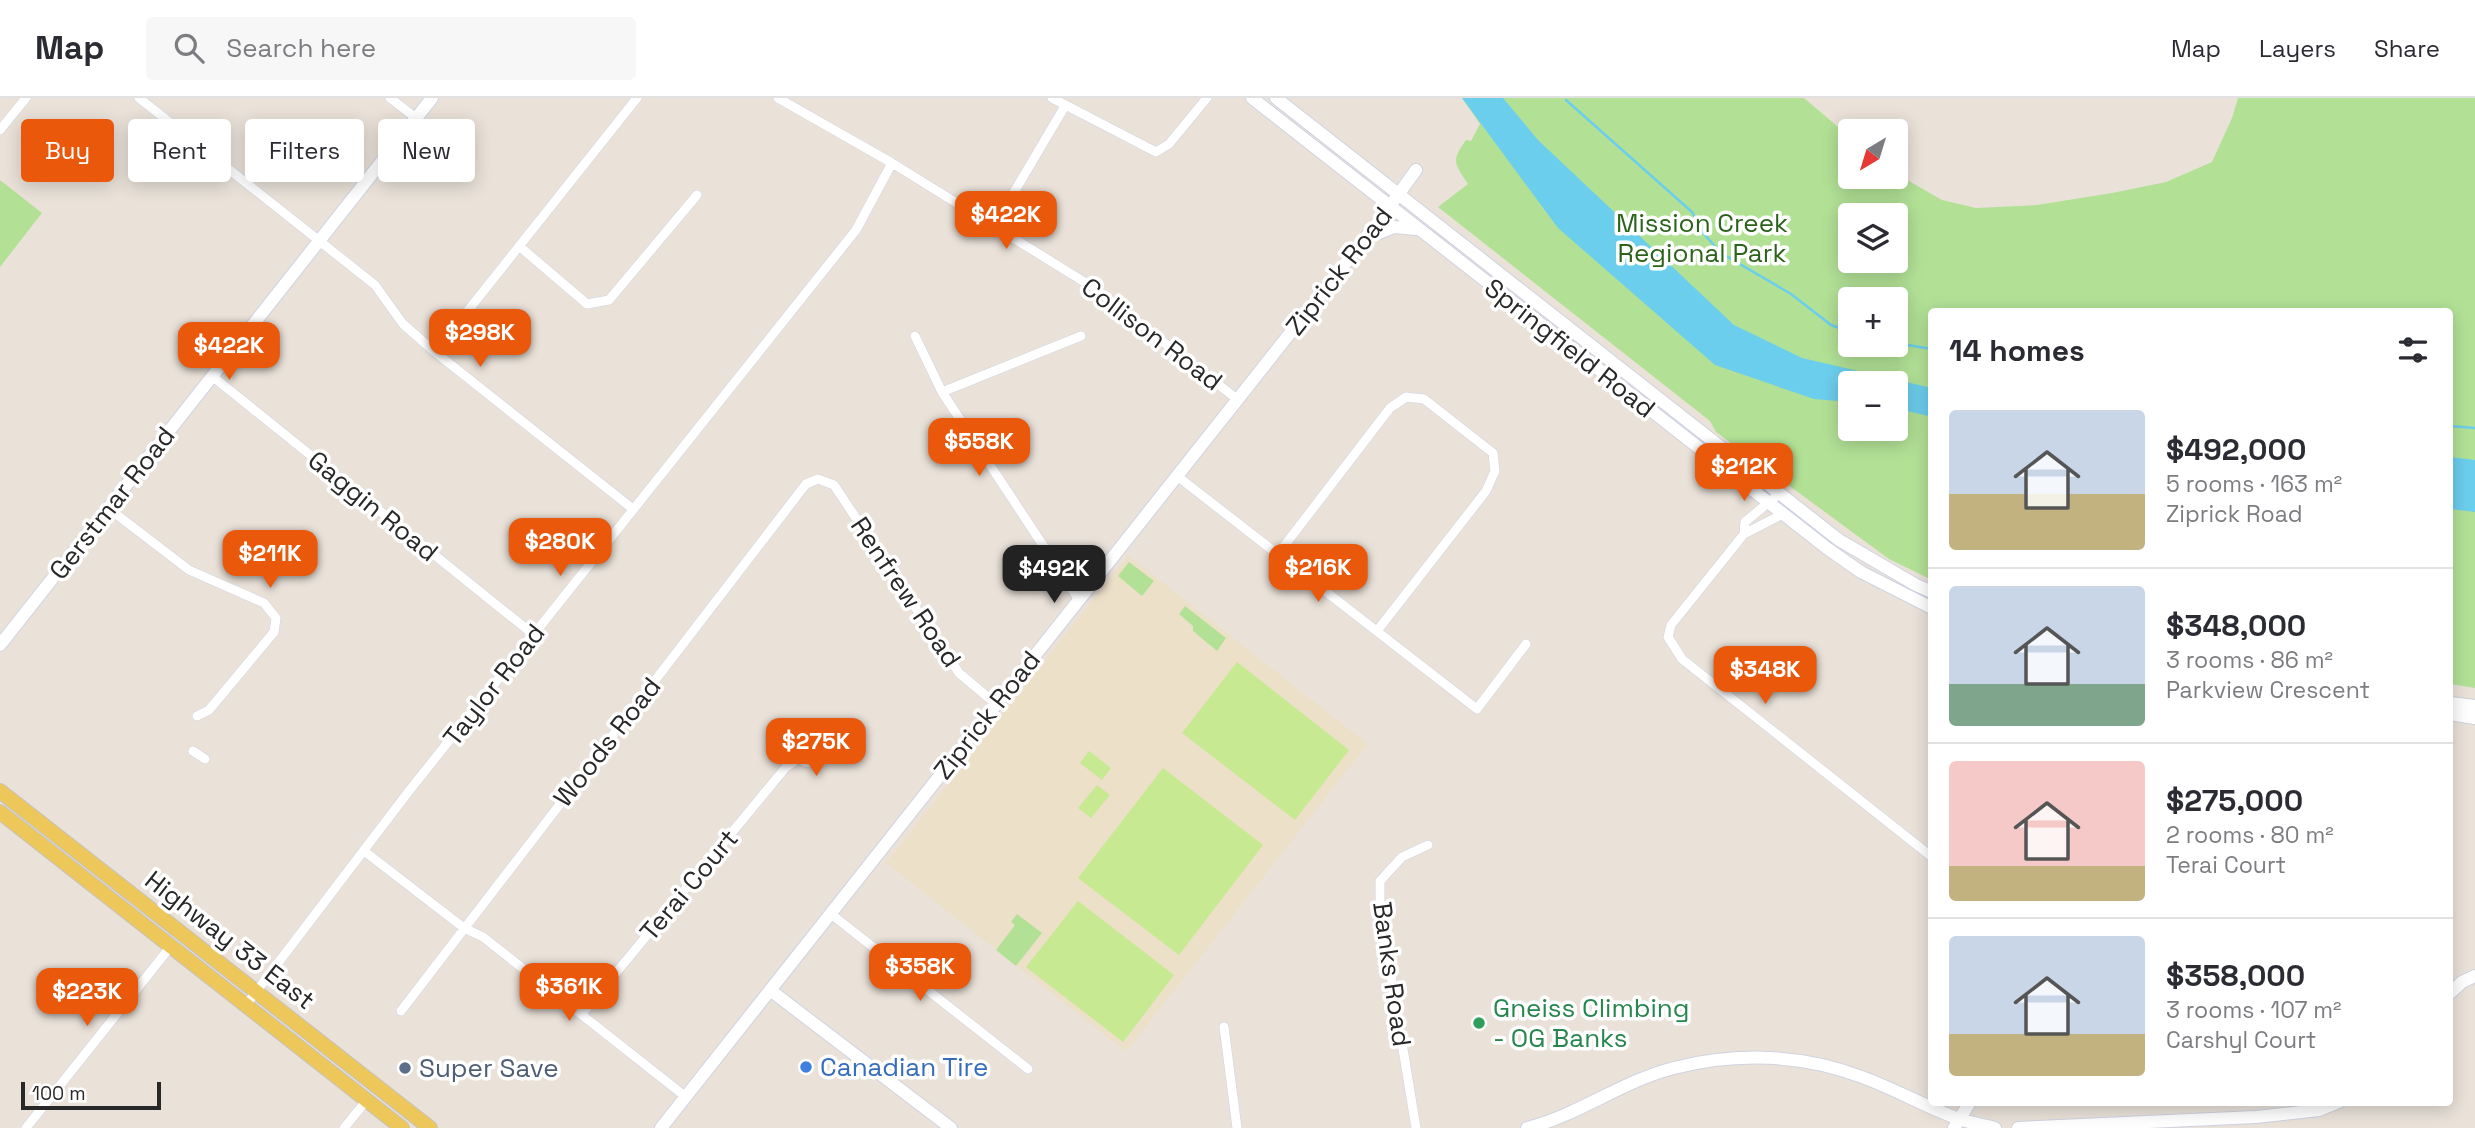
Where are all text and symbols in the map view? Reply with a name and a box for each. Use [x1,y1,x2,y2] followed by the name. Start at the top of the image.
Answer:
[146,17,636,80] search box
[35,27,104,69] text: Map
[170,29,208,67] icon: search
[226,31,376,65] text: Search here
[2171,33,2221,64] text: Map
[2259,33,2336,64] text: Layers
[2374,33,2440,64] text: Share
[21,119,114,182] chip: Buy
[128,119,231,182] chip: Rent
[245,119,364,182] chip: Filters
[378,119,475,182] chip: New
[1838,119,1908,189] north arrow
[1838,119,1908,441] map controls
[957,192,1055,251] pin: $422K
[971,199,1041,229] text: $422K
[1278,200,1400,342] street label: Ziprick Road
[1838,203,1908,273] button: layers
[1616,206,1788,270] park label: Mission Creek Regional Park
[1075,270,1229,398] street label: Collison Road
[1478,271,1662,425] street label: Springfield Road
[1838,287,1908,357] button: +
[431,310,529,369] pin: $298K
[445,317,515,347] text: $298K
[180,322,278,382] pin: $422K
[194,330,264,360] text: $422K
[1949,331,2085,370] text: 14 homes
[2394,331,2432,369] icon: filters
[1838,371,1908,441] button: −
[930,418,1028,478] pin: $558K
[42,420,182,586] street label: Gerstmar Road
[944,426,1014,456] text: $558K
[2166,430,2306,469] text: $492,000
[2005,438,2089,522] icon: home
[301,443,445,569] street label: Gaggin Road
[1695,444,1793,503] pin: $212K
[1711,451,1777,481] text: $212K
[2166,469,2342,499] text: 5 rooms · 163 m²
[2166,499,2303,529] text: Ziprick Road
[843,510,969,674] street label: Renfrew Road
[511,518,609,578] pin: $280K
[525,526,595,556] text: $280K
[221,531,319,590] pin: $211K
[239,538,301,568] text: $211K
[1269,545,1367,604] pin: $216K
[1005,546,1103,605] pin: $492K
[1285,552,1351,582] text: $216K
[1019,553,1089,583] text: $492K
[2166,606,2306,645] text: $348,000
[2005,614,2089,698] icon: home
[436,617,552,753] street label: Taylor Road
[926,644,1048,786] street label: Ziprick Road
[2166,645,2333,675] text: 3 rooms · 86 m²
[1716,646,1814,706] pin: $348K
[1730,654,1800,684] text: $348K
[546,670,668,814] street label: Woods Road
[2166,675,2370,705] text: Parkview Crescent
[767,718,865,778] pin: $275K
[782,726,850,756] text: $275K
[2166,781,2303,820] text: $275,000
[2005,789,2089,873] icon: home
[2166,820,2334,850] text: 2 rooms · 80 m²
[632,822,746,948] street label: Terai Court
[2166,850,2286,880] text: Terai Court
[138,863,322,1017] street label: Highway 33 East
[1365,899,1419,1049] street label: Banks Road
[871,944,969,1003] pin: $358K
[885,951,955,981] text: $358K
[2166,956,2305,995] text: $358,000
[520,964,618,1023] pin: $361K
[2005,964,2089,1048] icon: home
[38,968,136,1028] pin: $223K
[536,971,602,1001] text: $361K
[52,976,122,1006] text: $223K
[1493,991,1689,1055] place label: Gneiss Climbing - OG Banks
[2166,995,2342,1025] text: 3 rooms · 107 m²
[1471,1015,1487,1031] marker: Gneiss Climbing - OG Banks
[2166,1025,2316,1055] text: Carshyl Court
[820,1050,988,1084] place label: Canadian Tire
[419,1051,559,1085] place label: Super Save
[798,1059,814,1075] marker: Canadian Tire
[397,1060,413,1076] marker: Super Save
[21,1079,161,1111] scale bar
[32,1081,86,1106] text: 100 m

